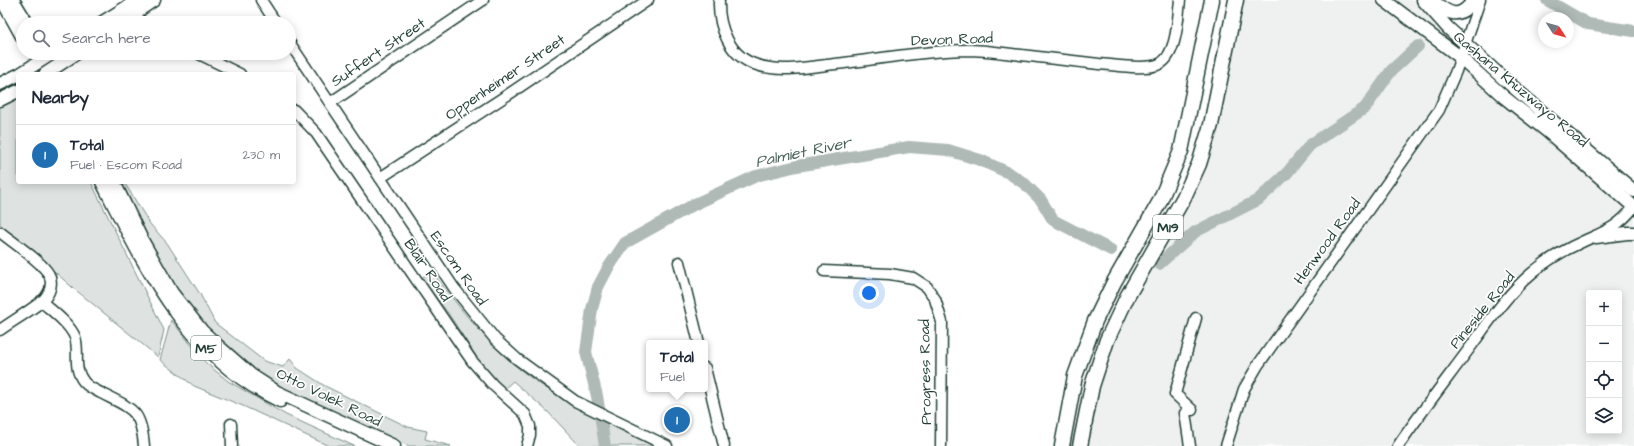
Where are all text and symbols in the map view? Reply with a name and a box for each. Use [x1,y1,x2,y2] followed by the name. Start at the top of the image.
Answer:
[1538,12,1574,48] north arrow
[327,13,430,92] street label: Suffert Street
[16,16,296,60] search box
[30,27,52,49] icon: search
[1448,27,1593,153] street label: Qashana Khuzwayo Road
[62,28,151,49] text: Search here
[911,28,994,51] street label: Devon Road
[441,29,569,125] street label: Oppenheimer Street
[32,86,89,110] text: Nearby
[754,131,855,173] water label: Palmiet River
[70,135,104,156] text: Total
[44,146,46,164] text: 1
[242,146,280,164] text: 230 m
[70,156,182,174] text: Fuel · Escom Road
[1289,194,1366,289] street label: Henwood Road
[1153,215,1183,239] road number: M19
[425,227,492,310] street label: Escom Road
[399,235,456,306] street label: Blair Road
[1445,267,1520,353] street label: Pineside Road
[859,283,879,303] your location
[1586,290,1622,434] map controls
[1586,290,1622,326] button: +
[914,319,938,425] street label: Progress Road
[1586,326,1622,362] button: −
[191,336,221,360] road number: M5
[646,340,708,392] popup
[660,347,694,368] text: Total
[1586,362,1622,398] button: locate
[273,363,385,432] street label: Otto Volek Road
[660,368,685,386] text: Fuel
[1586,398,1622,434] button: layers
[664,405,690,435] pin: 1

